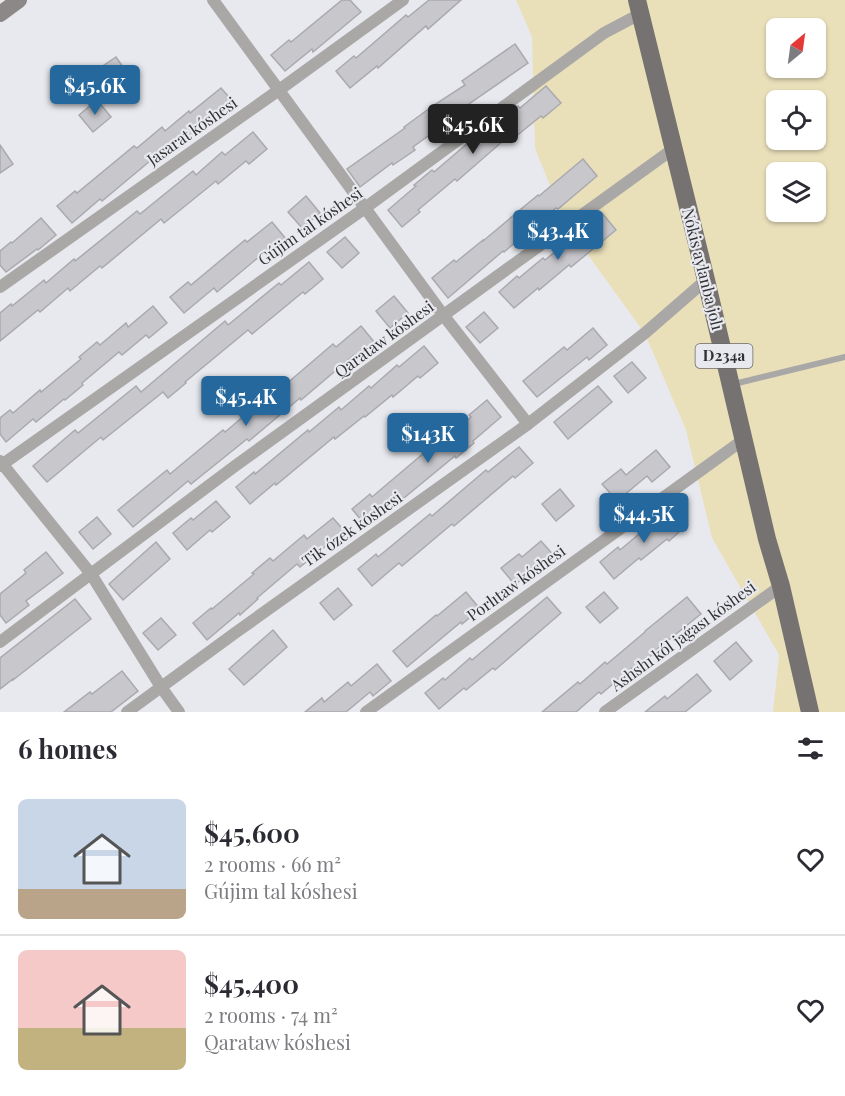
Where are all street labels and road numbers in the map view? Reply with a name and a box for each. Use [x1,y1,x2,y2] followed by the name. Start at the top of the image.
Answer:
[142,92,241,170] street label: Jasarat kóshesi
[253,182,366,269] street label: Gújim tal kóshesi
[678,206,729,332] street label: Nókis aylanba jolı
[330,295,438,382] street label: Qarataw kóshesi
[696,344,752,368] road number: D234a
[298,486,406,571] street label: Tik ózek kóshesi
[462,540,569,625] street label: Porlıtaw kóshesi
[605,576,760,696] street label: Ashshı kól jaǵası kóshesi

